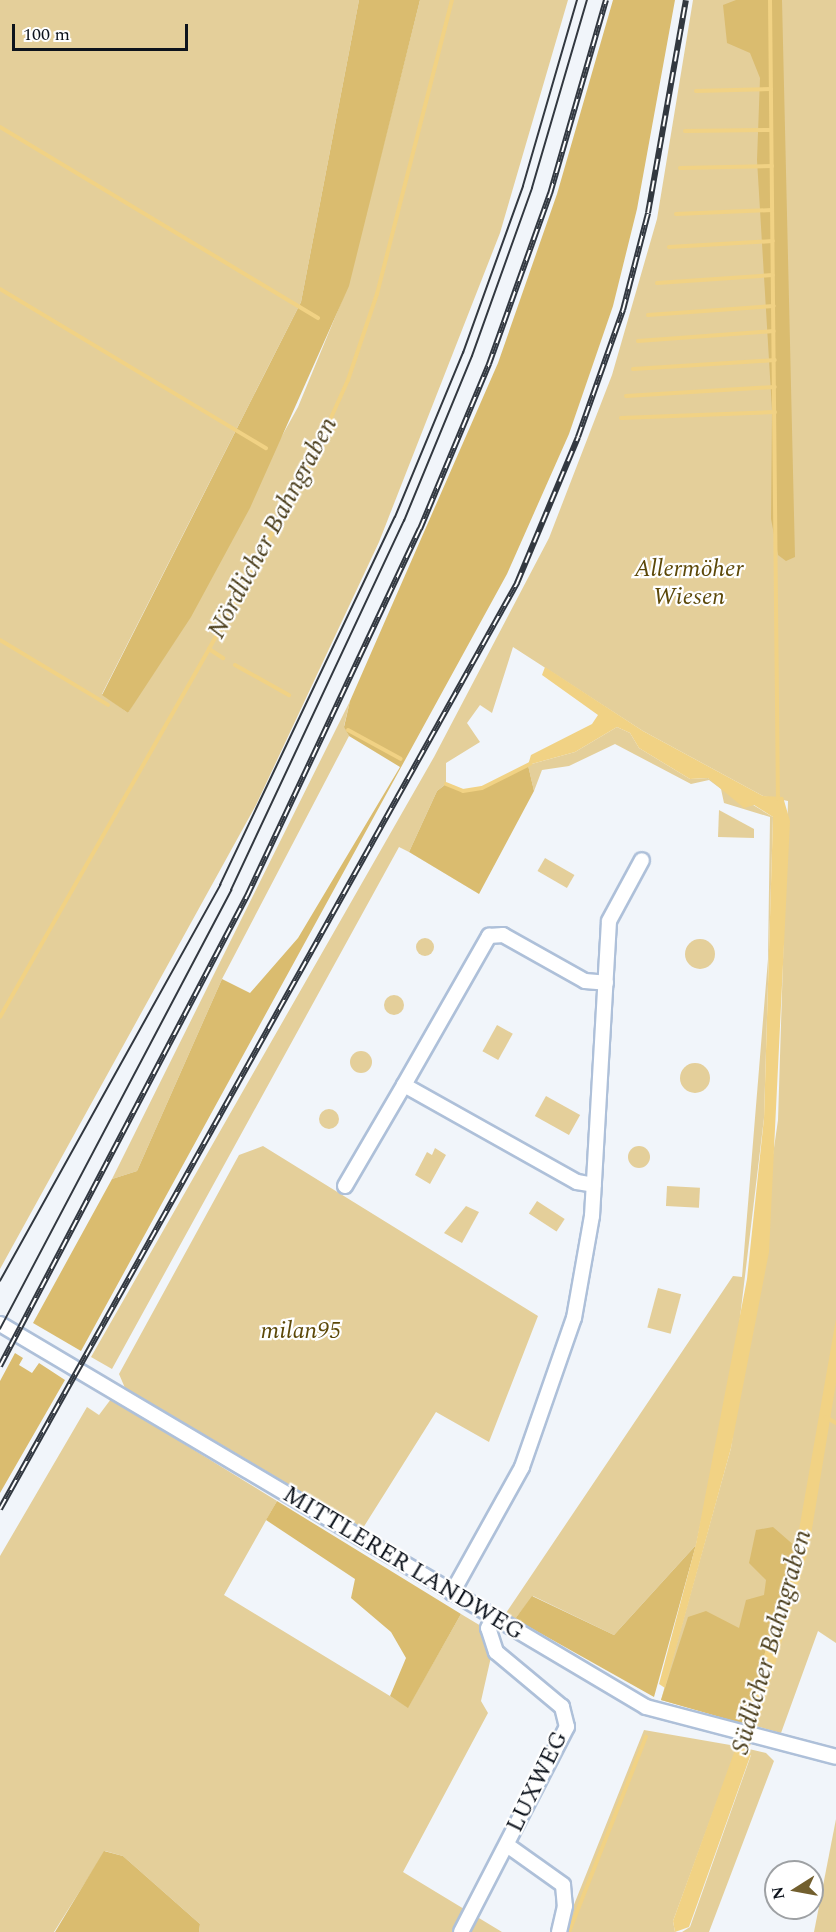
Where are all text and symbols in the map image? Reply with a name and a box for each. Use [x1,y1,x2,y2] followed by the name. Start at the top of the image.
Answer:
[15,12,190,50] scale bar
[23,21,70,48] text: 100 m
[201,412,345,644] water label: Nördlicher Bahngraben
[634,556,744,612] park label: Allermöher Wiesen
[261,1318,341,1346] park label: milan95
[277,1481,529,1647] street label: MITTLERER LANDWEG
[725,1526,819,1758] water label: Südlicher Bahngraben
[501,1727,575,1837] street label: LUXWEG
[764,1860,824,1920] north arrow
[765,1884,791,1902] text: N

